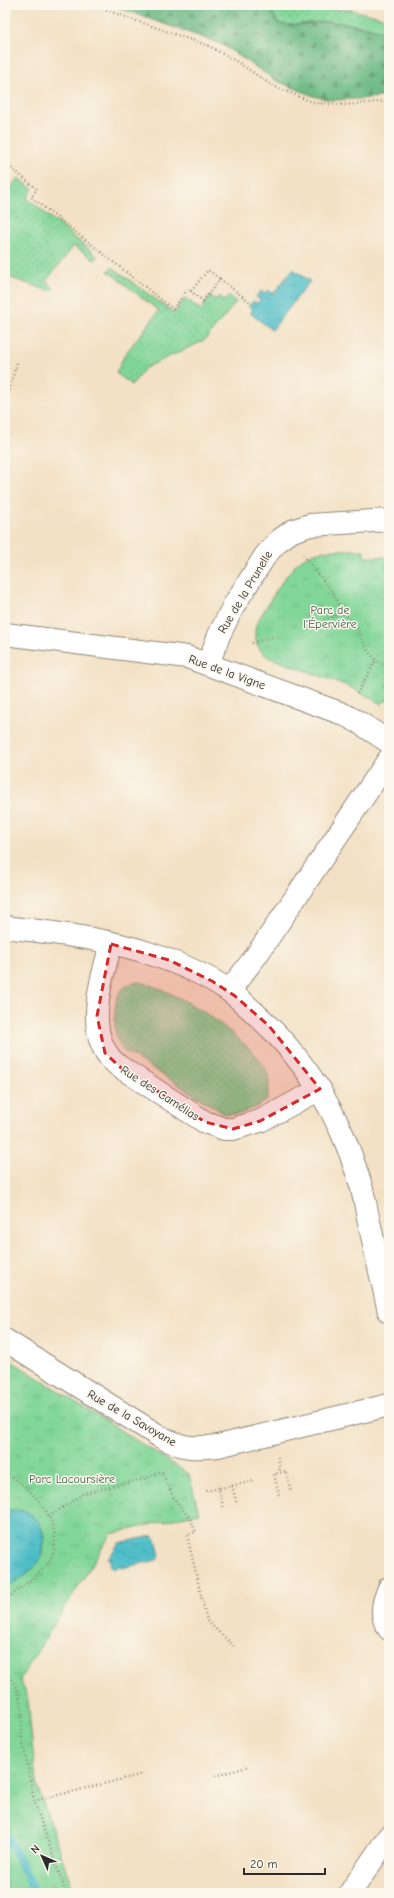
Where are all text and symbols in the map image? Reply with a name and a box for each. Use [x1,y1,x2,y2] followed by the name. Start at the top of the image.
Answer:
[215,548,275,636] street label: Rue de la Prunelle
[303,603,357,631] park label: Parc de l'Épervière
[187,652,267,692] street label: Rue de la Vigne
[118,1062,202,1124] street label: Rue des Camélias
[85,1387,179,1449] street label: Rue de la Savoyane
[29,1472,115,1486] park label: Parc Lacoursière
[22,1836,62,1876] north arrow
[28,1842,42,1856] text: N
[244,1850,325,1876] scale bar
[250,1857,278,1871] text: 20 m

